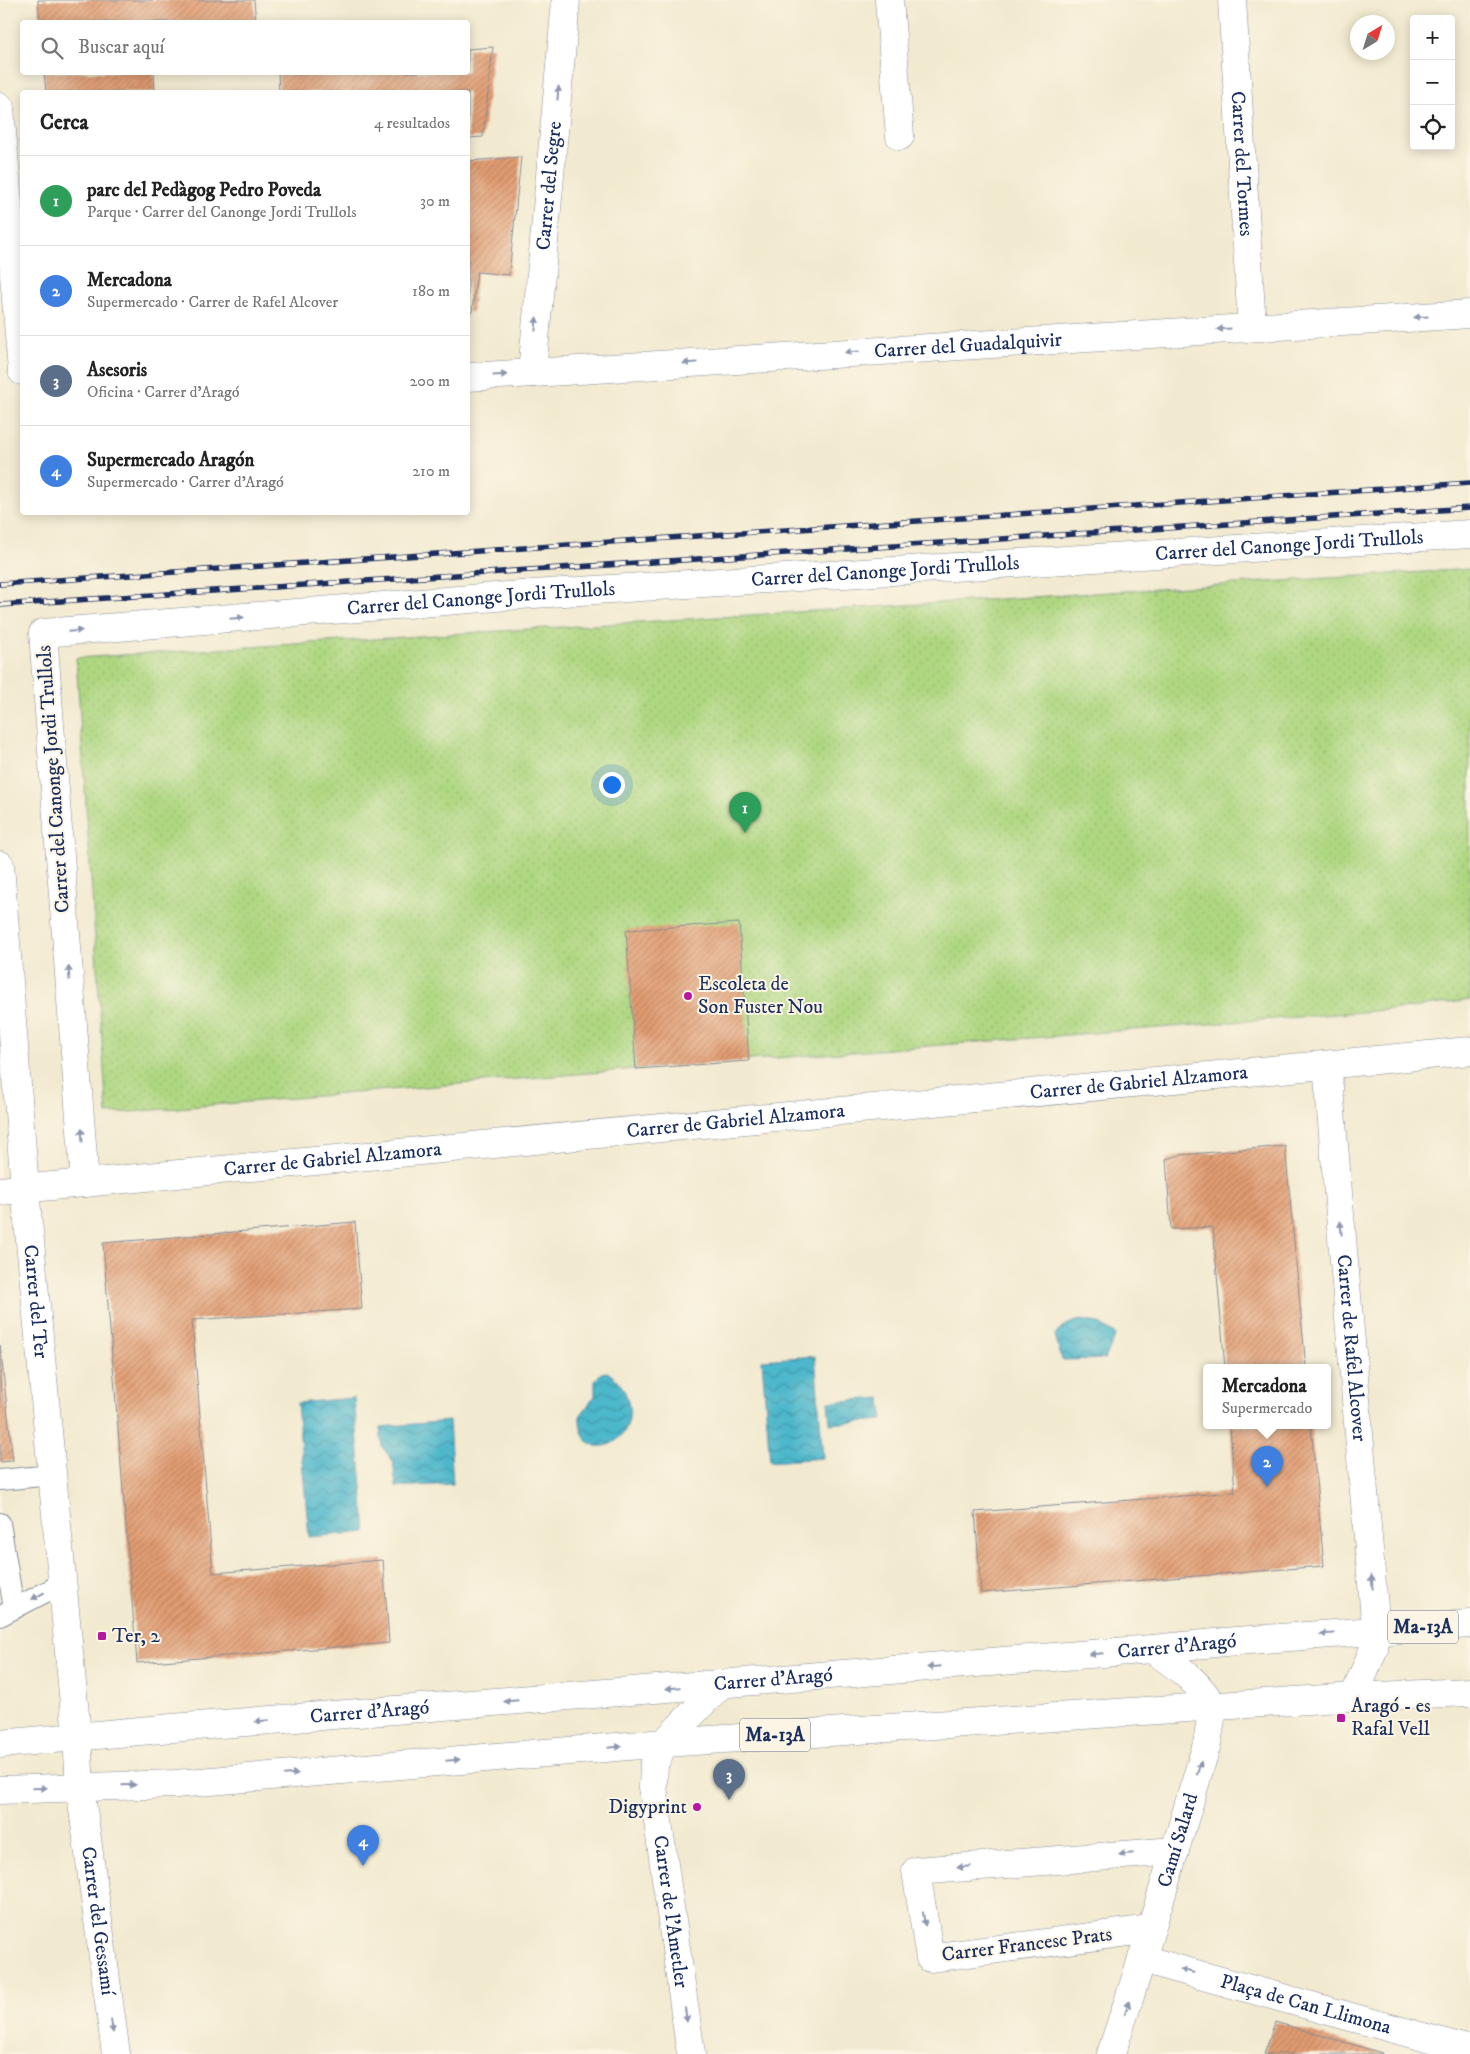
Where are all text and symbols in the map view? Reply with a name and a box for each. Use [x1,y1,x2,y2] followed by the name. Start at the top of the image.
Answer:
[1350,15,1395,60] north arrow
[1410,15,1455,150] map controls
[1410,15,1455,60] button: +
[20,20,470,75] search box
[38,34,66,62] icon: search
[78,36,164,59] text: Buscar aquí
[1410,60,1455,105] button: −
[554,84,562,100] one-way arrow
[1225,90,1259,237] street label: Carrer del Tormes
[1410,105,1455,150] button: locate
[40,110,88,136] text: Cerca
[374,113,450,133] text: 4 resultados
[531,120,567,251] street label: Carrer del Segre
[87,179,321,202] text: parc del Pedàgog Pedro Poveda
[53,191,59,211] text: 1
[420,191,450,211] text: 30 m
[87,202,357,222] text: Parque · Carrer del Canonge Jordi Trullols
[87,269,172,292] text: Mercadona
[52,281,60,301] text: 2
[412,281,450,301] text: 180 m
[87,292,338,312] text: Supermercado · Carrer de Rafel Alcover
[1413,313,1429,321] one-way arrow
[532,316,540,332] one-way arrow
[1216,325,1232,333] one-way arrow
[873,327,1063,364] street label: Carrer del Guadalquivir
[844,349,860,357] one-way arrow
[87,359,147,382] text: Asesoris
[682,359,698,367] one-way arrow
[53,371,59,391] text: 3
[409,371,450,391] text: 200 m
[492,371,508,379] one-way arrow
[87,382,240,402] text: Oficina · Carrer d'Aragó
[87,449,254,472] text: Supermercado Aragón
[51,461,61,481] text: 4
[412,461,450,481] text: 210 m
[87,472,284,492] text: Supermercado · Carrer d'Aragó
[1154,524,1424,567] street label: Carrer del Canonge Jordi Trullols
[750,550,1020,593] street label: Carrer del Canonge Jordi Trullols
[346,576,616,621] street label: Carrer del Canonge Jordi Trullols
[230,613,246,621] one-way arrow
[68,626,84,634] one-way arrow
[32,644,76,914] street label: Carrer del Canonge Jordi Trullols
[599,772,625,798] your location
[729,792,761,833] pin: 1
[65,964,73,980] one-way arrow
[698,972,823,1020] place label: Escoleta de Son Fuster Nou
[682,990,694,1002] marker: Escoleta de Son Fuster Nou
[1029,1060,1249,1105] street label: Carrer de Gabriel Alzamora
[626,1098,846,1144] street label: Carrer de Gabriel Alzamora
[77,1126,85,1142] one-way arrow
[222,1136,443,1182] street label: Carrer de Gabriel Alzamora
[1337,1220,1345,1236] one-way arrow
[18,1244,54,1360] street label: Carrer del Ter
[1331,1253,1372,1443] street label: Carrer de Rafel Alcover
[1203,1364,1331,1429] popup
[1222,1375,1307,1398] text: Mercadona
[1222,1398,1312,1418] text: Supermercado
[1251,1446,1283,1487] pin: 2
[1367,1573,1375,1589] one-way arrow
[31,1592,46,1600] one-way arrow
[1388,1610,1458,1644] road number: Ma-13A
[112,1624,160,1649] place label: Ter, 2
[1116,1629,1238,1664] street label: Carrer d'Aragó
[96,1630,108,1642] marker: Ter, 2
[1319,1630,1335,1638] one-way arrow
[1087,1650,1103,1658] one-way arrow
[713,1662,834,1697] street label: Carrer d'Aragó
[925,1663,941,1671] one-way arrow
[665,1684,681,1692] one-way arrow
[1351,1694,1431,1742] place label: Aragó - es Rafal Vell
[309,1695,430,1729] street label: Carrer d'Aragó
[503,1697,519,1705] one-way arrow
[1335,1712,1347,1724] marker: Aragó - es Rafal Vell
[253,1717,269,1725] one-way arrow
[740,1718,810,1752] road number: Ma-13A
[607,1743,623,1751] one-way arrow
[445,1756,461,1764] one-way arrow
[713,1759,745,1800] pin: 3
[1196,1761,1204,1776] one-way arrow
[283,1770,299,1778] one-way arrow
[121,1781,137,1789] one-way arrow
[32,1784,48,1792] one-way arrow
[1152,1790,1204,1890] street label: Camí Salard
[608,1795,687,1820] place label: Digyprint
[691,1801,703,1813] marker: Digyprint
[347,1825,379,1866] pin: 4
[648,1834,694,1990] street label: Carrer de l'Ametler
[76,1845,121,1997] street label: Carrer del Gessamí
[1118,1851,1134,1859] one-way arrow
[956,1864,972,1872] one-way arrow
[920,1912,928,1928] one-way arrow
[940,1922,1114,1968] street label: Carrer Francesc Prats
[1179,1967,1194,1975] one-way arrow
[1218,1969,1394,2040] street label: Plaça de Can Llimona
[1123,2000,1131,2015] one-way arrow
[682,2007,690,2023] one-way arrow
[108,2018,116,2034] one-way arrow

